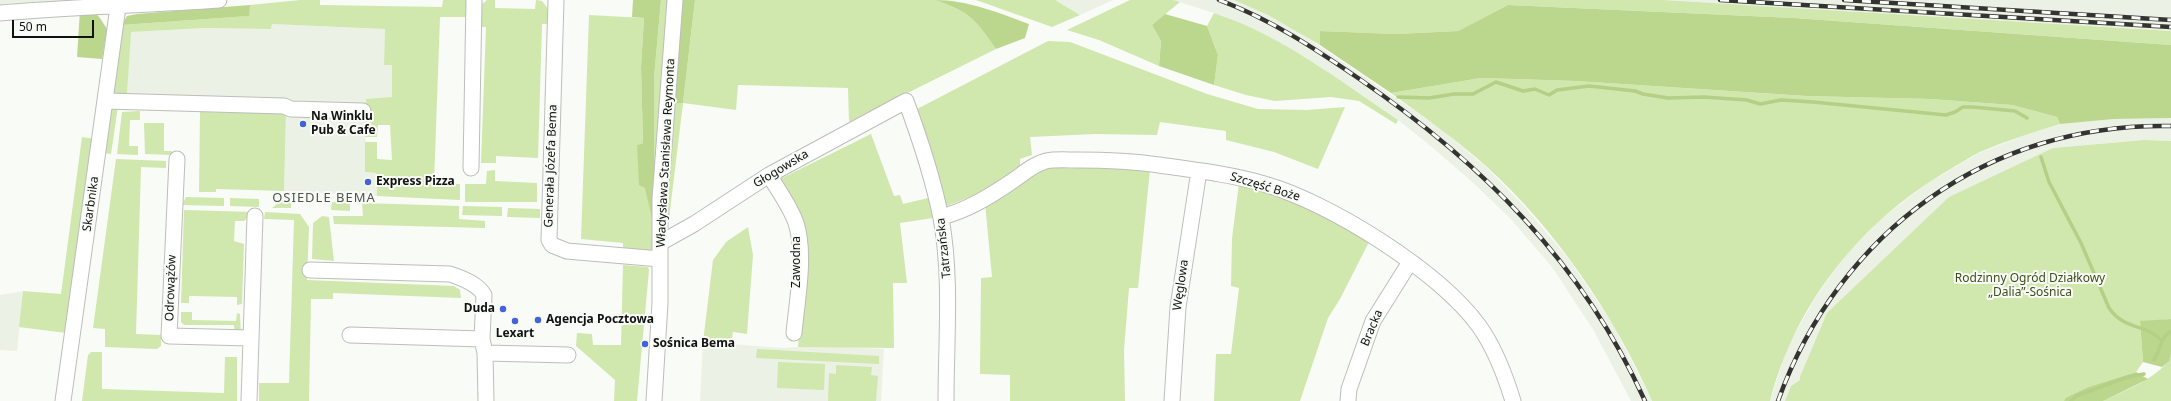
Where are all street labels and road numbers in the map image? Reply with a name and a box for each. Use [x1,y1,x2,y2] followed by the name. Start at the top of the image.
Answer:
[654,58,678,248] street label: Władysława Stanisława Reymonta
[542,104,560,228] street label: Generała Józefa Bema
[751,147,811,191] street label: Głogowska
[1228,170,1302,204] street label: Szczęść Boże
[80,175,102,233] street label: Skarbnika
[934,217,954,279] street label: Tatrzańska
[790,236,804,288] street label: Zawodna
[163,254,179,322] street label: Odrowążów
[1170,259,1192,311] street label: Węglowa
[1358,308,1386,348] street label: Bracka

